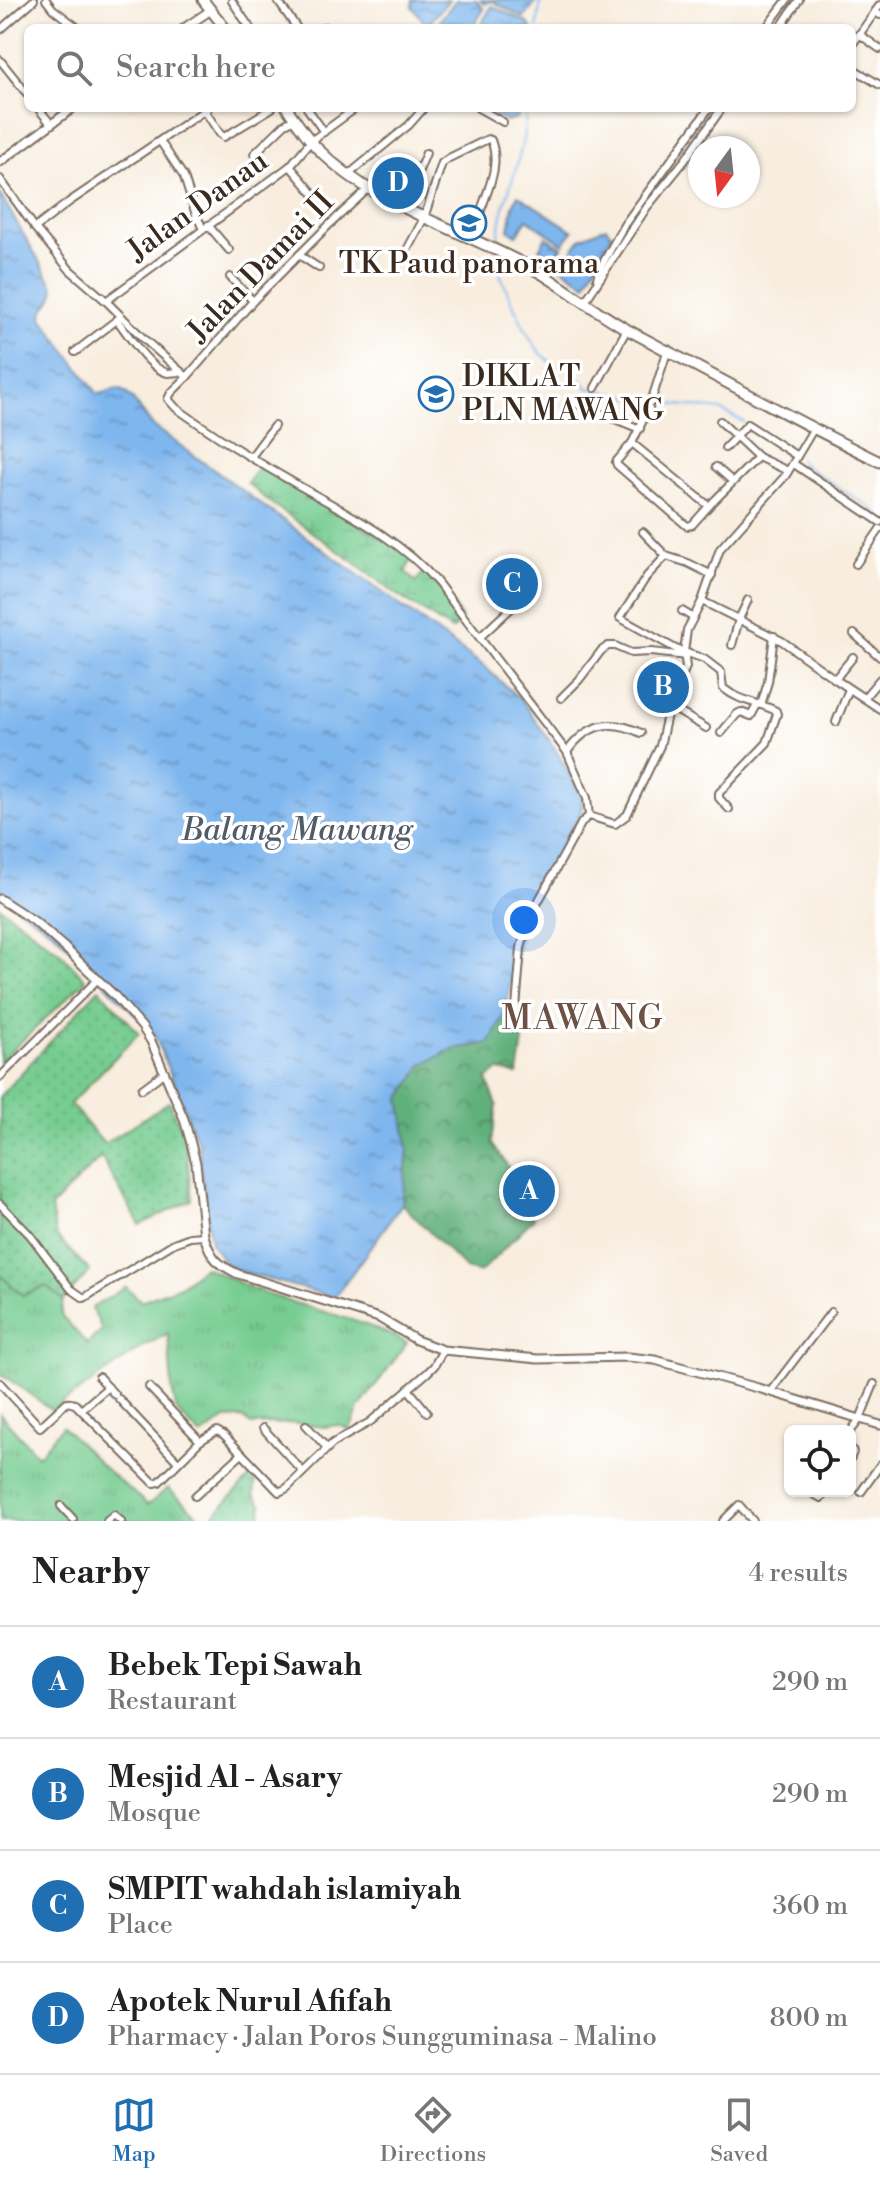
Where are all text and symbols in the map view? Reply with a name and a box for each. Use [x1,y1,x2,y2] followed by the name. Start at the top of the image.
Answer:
[24,24,856,112] search box
[52,46,96,90] icon: search
[116,49,276,87] text: Search here
[688,136,760,208] north arrow
[119,142,276,270] street label: Jalan Danau
[372,153,424,213] pin: D
[179,183,343,351] street label: Jalan Damai II
[450,204,488,242] school or university icon: TK Paud panorama
[339,245,600,283] place label: TK Paud panorama
[462,358,664,430] place label: DIKLAT PLN MAWANG
[417,375,455,413] school or university icon: DIKLAT PLN MAWANG
[486,554,538,614] pin: C
[637,657,689,717] pin: B
[180,810,414,850] water label: Balang Mawang
[504,900,544,940] your location
[501,998,665,1040] district label: MAWANG
[503,1161,555,1221] pin: A
[784,1425,856,1497] map controls
[784,1425,856,1497] button: locate
[32,1552,150,1594] text: Nearby
[749,1557,848,1589] text: 4 results
[108,1647,362,1685] text: Bebek Tepi Sawah
[49,1666,67,1698] text: A
[772,1666,848,1698] text: 290 m
[108,1685,237,1717] text: Restaurant
[108,1759,342,1797] text: Mesjid Al - Asary
[48,1778,68,1810] text: B
[772,1778,848,1810] text: 290 m
[108,1797,201,1829] text: Mosque
[108,1871,461,1909] text: SMPIT wahdah islamiyah
[49,1890,67,1922] text: C
[773,1890,848,1922] text: 360 m
[108,1909,173,1941] text: Place
[108,1983,392,2021] text: Apotek Nurul Afifah
[48,2002,68,2034] text: D
[769,2002,848,2034] text: 800 m
[108,2021,657,2053] text: Pharmacy · Jalan Poros Sungguminasa - Malino
[112,2093,156,2168] tab: Map
[380,2093,486,2168] tab: Directions
[710,2093,768,2168] tab: Saved

